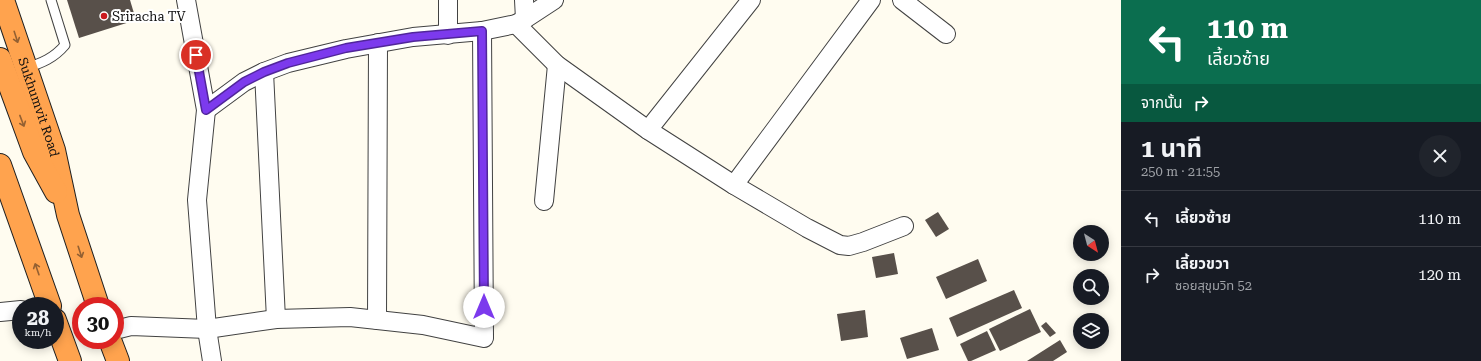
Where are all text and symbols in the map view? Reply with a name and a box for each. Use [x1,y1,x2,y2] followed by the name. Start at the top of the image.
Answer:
[112,9,186,24] place label: Sriracha TV
[99,11,109,21] marker: Sriracha TV
[1207,12,1288,45] text: 110 m
[1141,16,1193,68] icon: left
[13,30,20,43] one-way arrow
[179,38,213,72] pin
[185,44,207,66] icon: arrive
[1207,48,1270,69] text: เลี้ยวซ้าย
[15,55,62,159] street label: Sukhumvit Road
[1190,92,1212,114] icon: right
[1141,94,1182,112] text: จากนั้น
[19,115,27,127] one-way arrow
[1141,135,1202,163] text: 1 นาที
[1419,135,1461,177] button: close
[1141,164,1220,179] text: 250 m · 21:55
[1141,208,1163,230] icon: left
[1175,209,1231,227] text: เลี้ยวซ้าย
[1418,210,1461,228] text: 110 m
[1073,225,1109,261] north arrow
[1073,225,1109,349] map controls
[77,246,85,258] one-way arrow
[1175,255,1229,273] text: เลี้ยวขวา
[33,263,40,276] one-way arrow
[1141,264,1163,286] icon: right
[1418,266,1461,284] text: 120 m
[1073,269,1109,305] button: search
[1175,278,1252,293] text: ซอยสุขุมวิท 52
[463,286,505,328] position arrow
[72,297,124,349] speed limit sign: 30
[27,306,49,330] text: 28
[1073,313,1109,349] button: layers
[25,327,51,338] text: km/h

